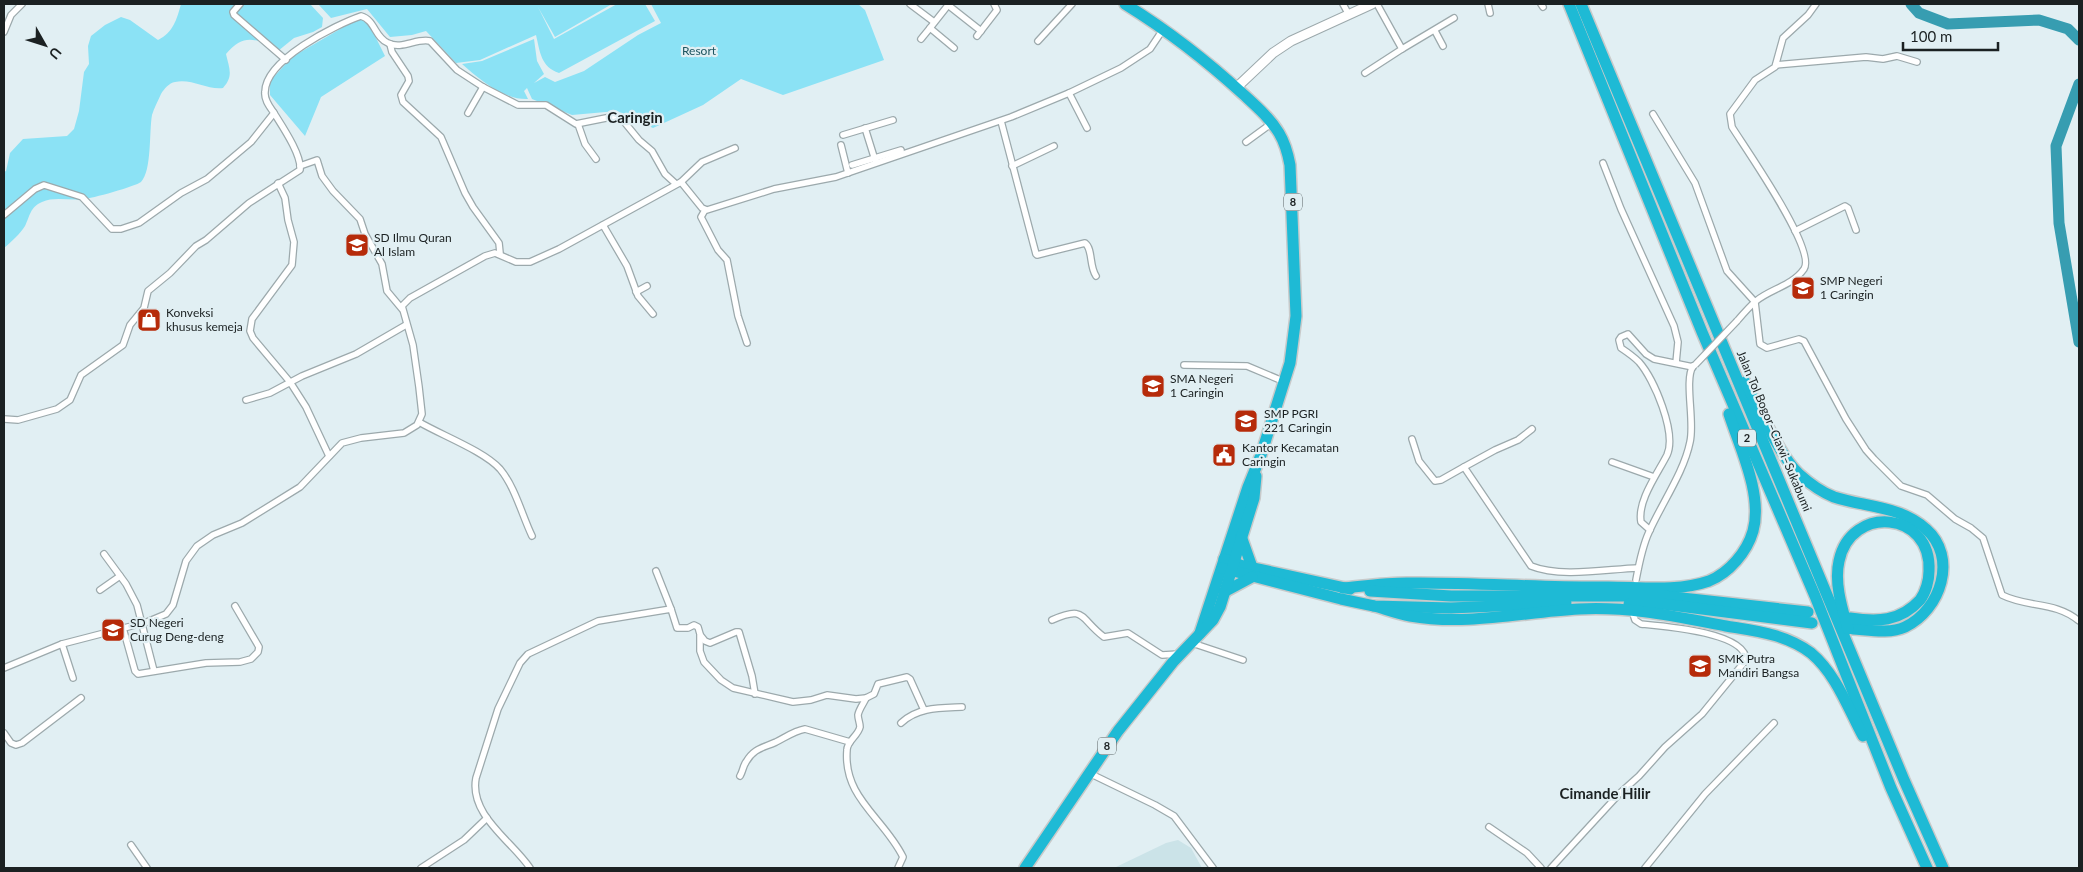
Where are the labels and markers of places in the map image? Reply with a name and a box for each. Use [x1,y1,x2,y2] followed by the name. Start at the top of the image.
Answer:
[374,230,452,259] place label: SD Ilmu Quran Al Islam
[344,232,370,258] school or university icon: SD Ilmu Quran Al Islam
[1820,273,1883,302] place label: SMP Negeri 1 Caringin
[1790,275,1816,301] school or university icon: SMP Negeri 1 Caringin
[166,305,243,334] place label: Konveksi khusus kemeja
[136,307,162,333] shop icon: Konveksi khusus kemeja
[1170,371,1234,400] place label: SMA Negeri 1 Caringin
[1140,373,1166,399] school or university icon: SMA Negeri 1 Caringin
[1264,406,1332,435] place label: SMP PGRI 221 Caringin
[1233,408,1259,434] school or university icon: SMP PGRI 221 Caringin
[1242,440,1339,469] place label: Kantor Kecamatan Caringin
[1211,442,1237,468] public building icon: Kantor Kecamatan Caringin
[130,615,224,644] place label: SD Negeri Curug Deng-deng
[100,617,126,643] school or university icon: SD Negeri Curug Deng-deng
[1718,651,1799,680] place label: SMK Putra Mandiri Bangsa
[1687,653,1713,679] school or university icon: SMK Putra Mandiri Bangsa

